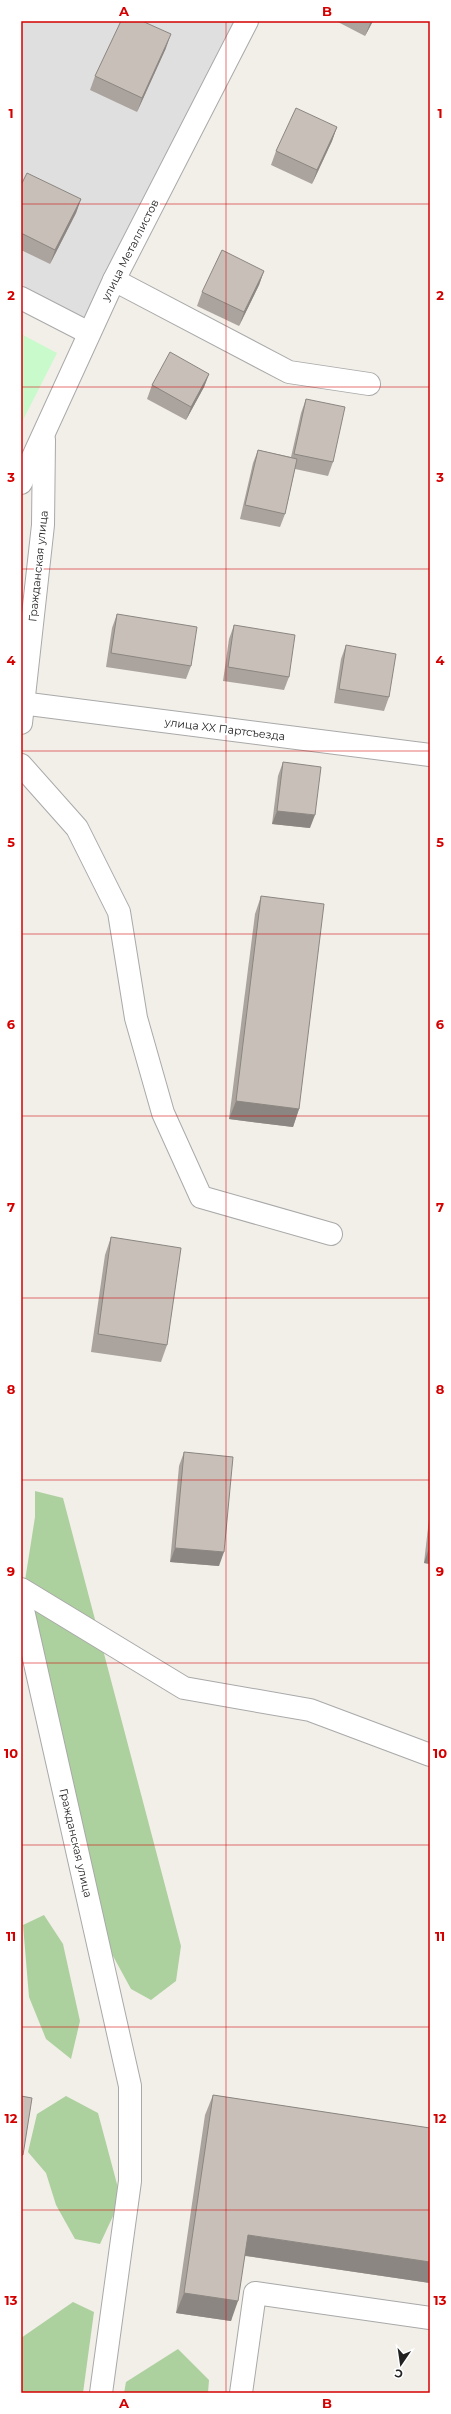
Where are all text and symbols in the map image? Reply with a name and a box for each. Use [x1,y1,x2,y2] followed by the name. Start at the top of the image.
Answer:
[118,3,130,19] text: A
[322,3,332,19] text: B
[8,105,14,121] text: 1
[437,105,443,121] text: 1
[98,197,162,304] street label: улица Металлистов
[7,287,15,303] text: 2
[436,287,444,303] text: 2
[6,469,15,485] text: 3
[435,469,444,485] text: 3
[25,510,51,622] street label: Гражданская улица
[7,652,16,668] text: 4
[436,652,445,668] text: 4
[163,715,286,743] street label: улица XX Партсъезда
[7,834,15,850] text: 5
[436,834,444,850] text: 5
[7,1016,16,1032] text: 6
[436,1016,445,1032] text: 6
[7,1199,15,1215] text: 7
[436,1199,444,1215] text: 7
[7,1381,16,1397] text: 8
[436,1381,445,1397] text: 8
[7,1563,15,1579] text: 9
[436,1563,444,1579] text: 9
[4,1745,18,1761] text: 10
[433,1745,447,1761] text: 10
[57,1787,95,1899] street label: Гражданская улица
[6,1928,16,1944] text: 11
[435,1928,445,1944] text: 11
[5,2110,18,2126] text: 12
[434,2110,447,2126] text: 12
[5,2292,18,2308] text: 13
[434,2292,447,2308] text: 13
[381,2344,421,2384] north arrow
[393,2366,404,2381] text: С
[118,2395,130,2411] text: A
[322,2395,332,2411] text: B

